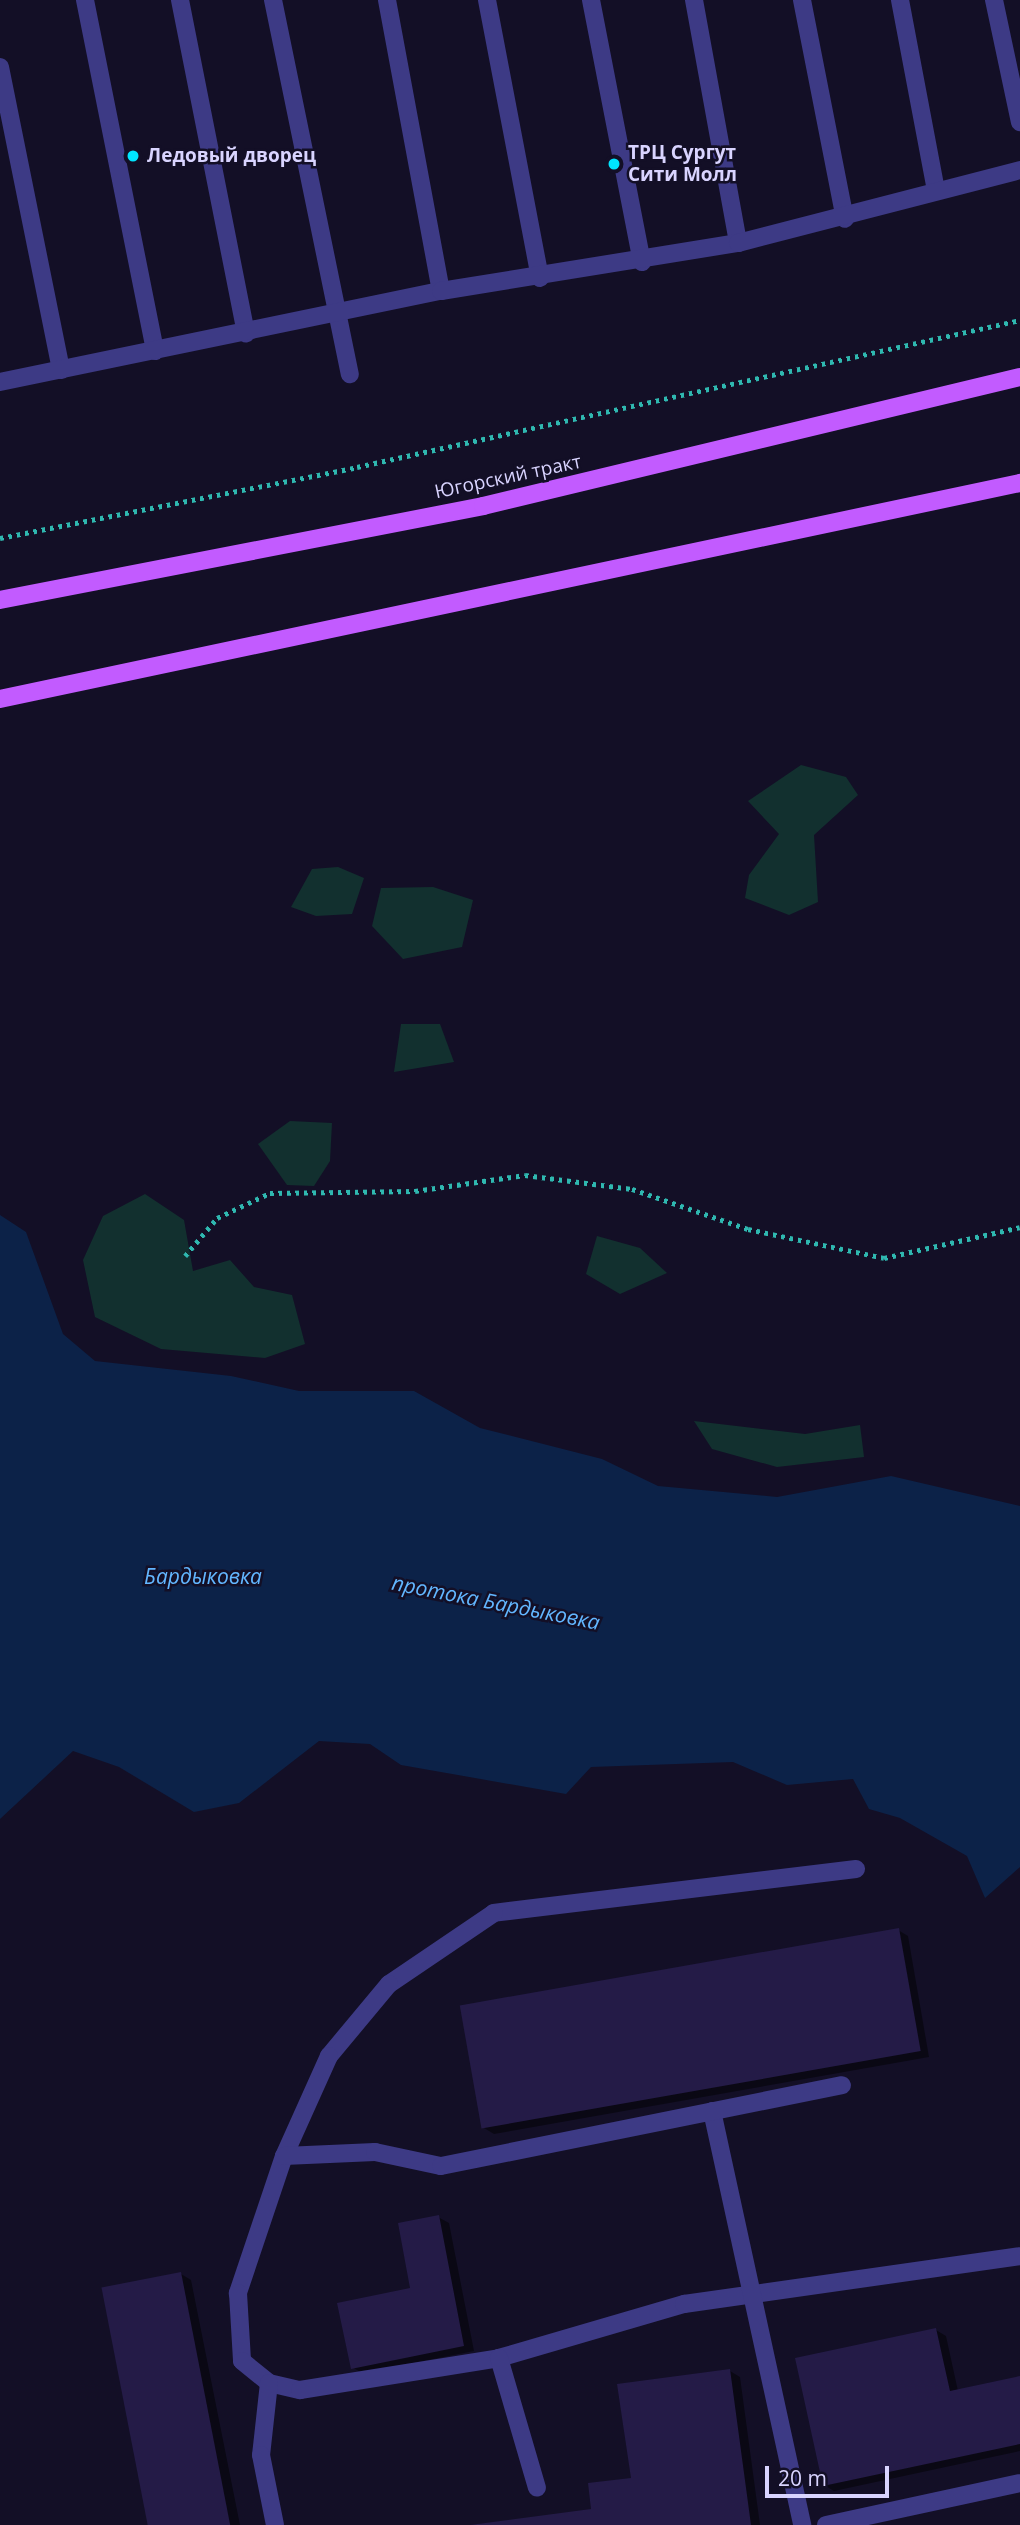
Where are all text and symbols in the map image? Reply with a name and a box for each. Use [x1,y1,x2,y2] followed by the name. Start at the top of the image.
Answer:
[628,142,737,186] place label: ТРЦ Сургут Сити Молл
[147,145,316,167] place label: Ледовый дворец
[125,148,141,164] marker: Ледовый дворец
[606,156,622,172] marker: ТРЦ Сургут Сити Молл
[433,450,583,504] street label: Югорский тракт
[144,1563,262,1589] water label: Бардыковка
[390,1569,602,1635] water label: протока Бардыковка
[768,2452,892,2496] scale bar
[778,2464,827,2492] text: 20 m

